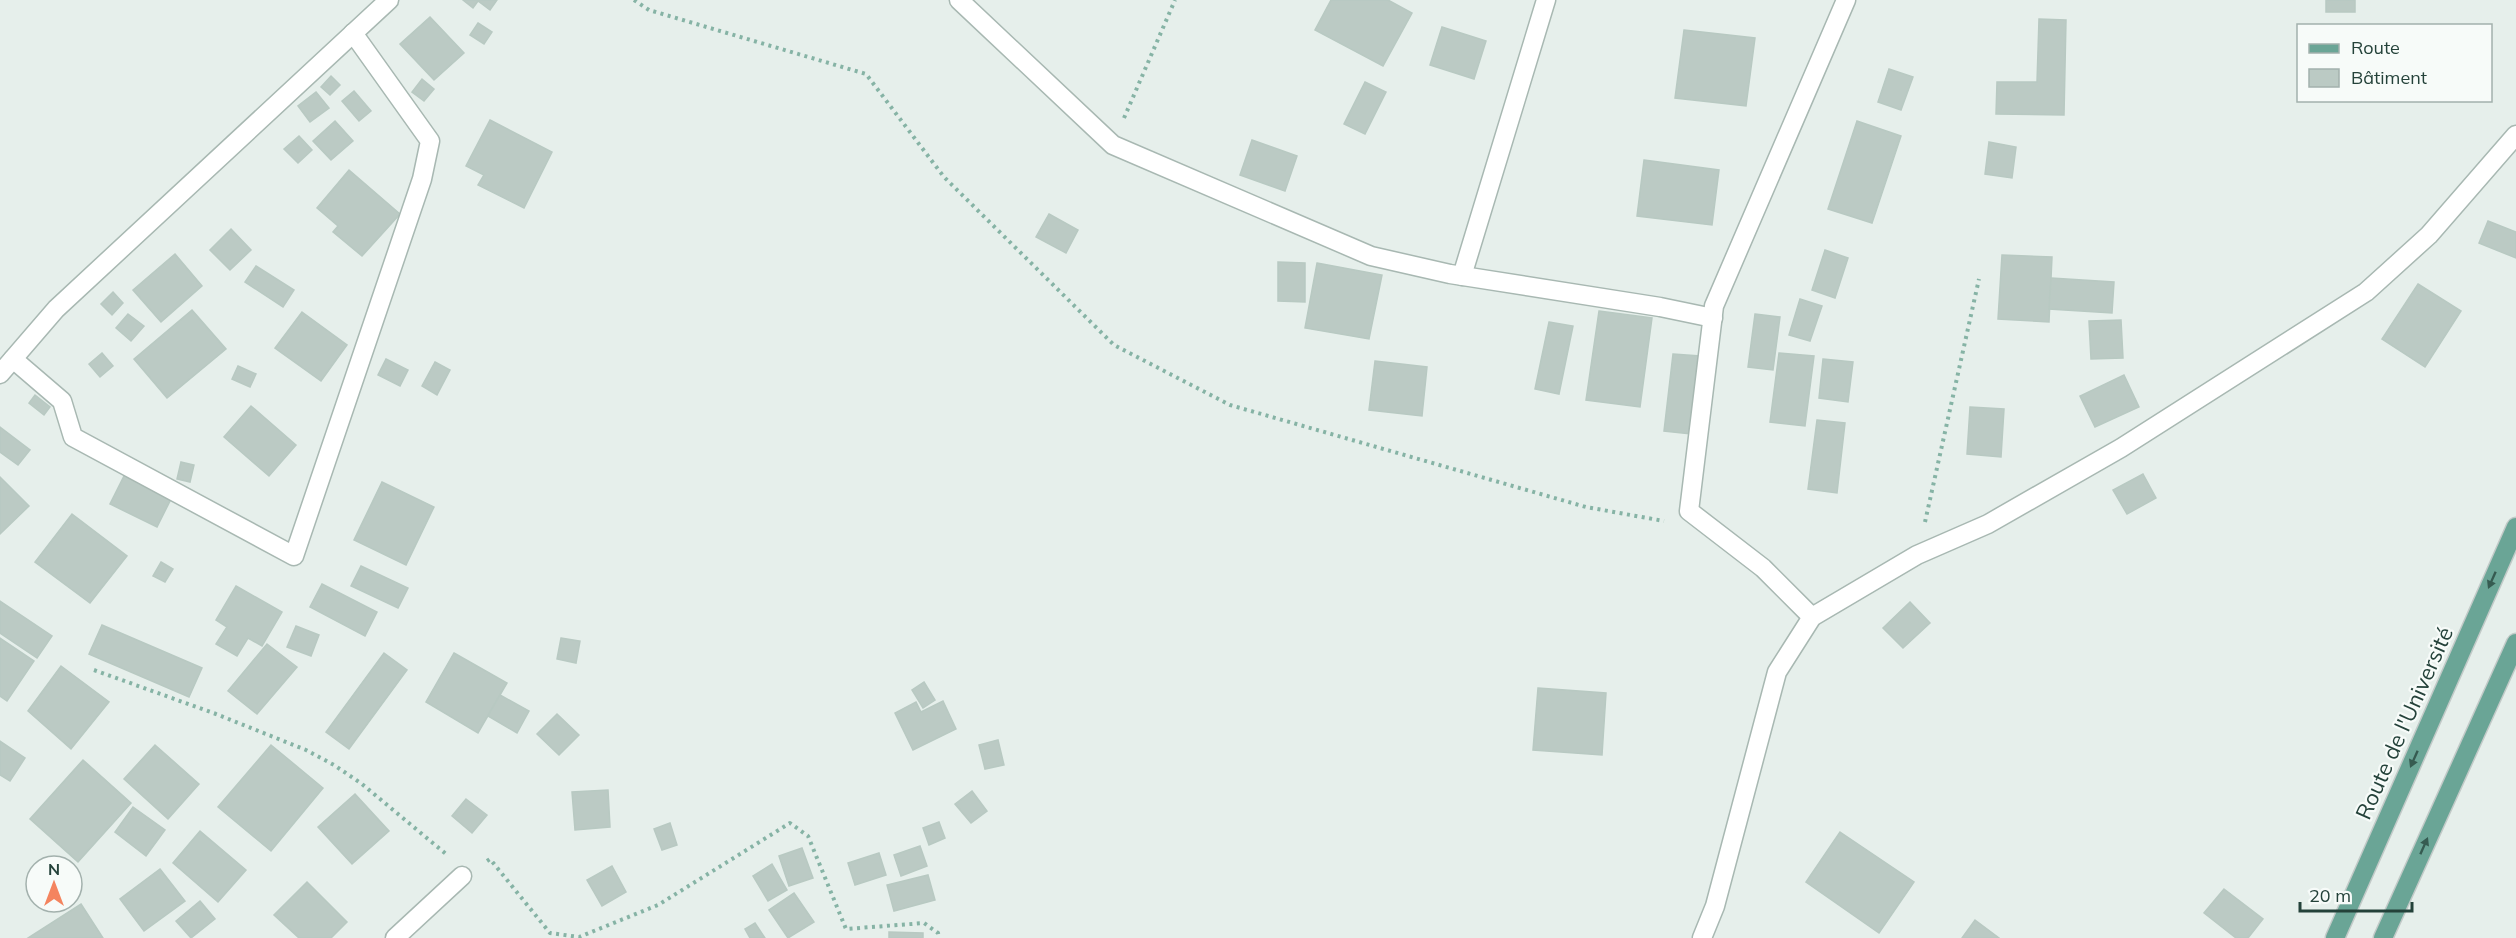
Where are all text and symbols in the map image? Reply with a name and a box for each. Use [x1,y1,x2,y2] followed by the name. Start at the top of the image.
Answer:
[2297,24,2492,102] legend
[2351,36,2400,59] text: Route
[2351,66,2427,89] text: Bâtiment
[2488,572,2497,589] one-way arrow
[2349,622,2459,824] street label: Route de l'Université
[2409,750,2418,768] one-way arrow
[2420,838,2429,855] one-way arrow
[24,854,84,914] north arrow
[48,859,60,879] text: N
[2300,875,2412,913] scale bar
[2309,884,2351,907] text: 20 m

